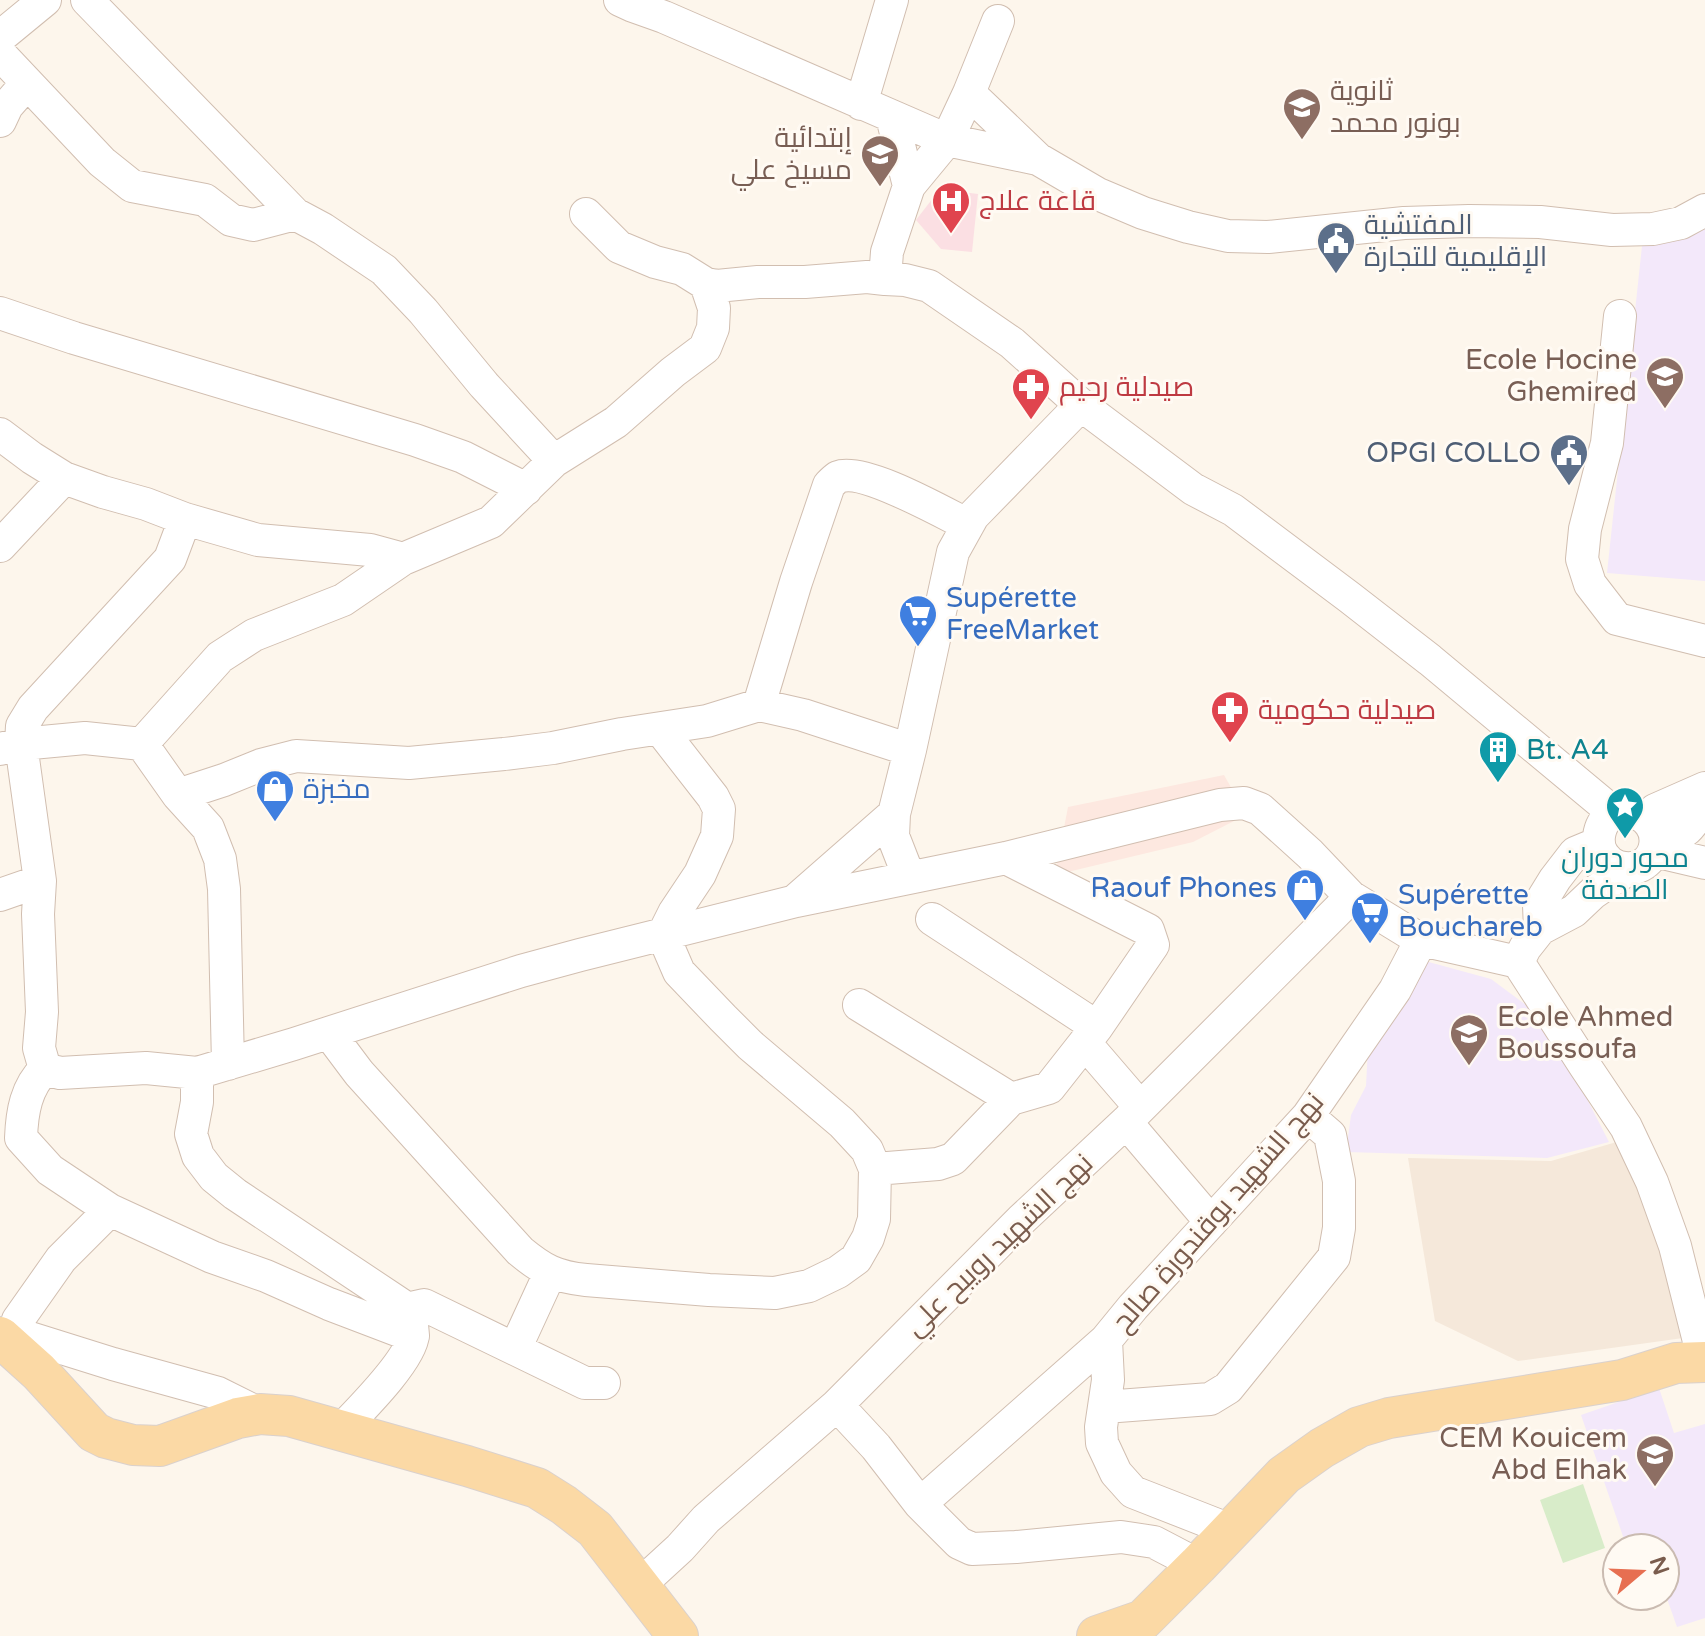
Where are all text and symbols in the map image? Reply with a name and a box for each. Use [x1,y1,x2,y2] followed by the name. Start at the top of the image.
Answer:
[1330,74,1461,140] place label: ثانوية بونور محمد
[1281,86,1323,141] school or university icon: ثانوية بونور محمد
[731,121,852,191] place label: إبتدائية مسيخ علي
[859,133,901,188] school or university icon: إبتدائية مسيخ علي
[930,180,972,235] hospital icon: قاعة علاج
[979,184,1096,219] place label: قاعة علاج
[1364,208,1547,274] place label: المفتشية الإقليمية للتجارة
[1315,220,1357,275] public building icon: المفتشية الإقليمية للتجارة
[1465,343,1637,409] place label: Ecole Hocine Ghemired
[1644,355,1686,410] school or university icon: Ecole Hocine Ghemired
[1010,366,1052,421] pharmacy icon: صيدلية رحيم
[1059,370,1194,406] place label: صيدلية رحيم
[1548,432,1590,487] public building icon: OPGI COLLO
[1366,436,1541,470] place label: OPGI COLLO
[946,581,1099,647] place label: Supérette FreeMarket
[897,593,939,648] supermarket icon: Supérette FreeMarket
[1209,689,1251,744] pharmacy icon: صيدلية حكومية
[1258,693,1436,727] place label: صيدلية حكومية
[1477,729,1519,784] building icon: Bt. A4
[1526,733,1609,767] place label: Bt. A4
[254,768,296,823] shop icon: مخبزة
[303,772,371,806] place label: مخبزة
[1604,785,1646,840] place icon: محور دوران الصدفة
[1561,841,1689,907] place label: محور دوران الصدفة
[1284,867,1326,922] shop icon: Raouf Phones
[1090,871,1277,905] place label: Raouf Phones
[1398,878,1543,944] place label: Supérette Bouchareb
[1349,890,1391,945] supermarket icon: Supérette Bouchareb
[1497,1000,1673,1066] place label: Ecole Ahmed Boussoufa
[1448,1012,1490,1067] school or university icon: Ecole Ahmed Boussoufa
[1105,1085,1332,1339] street label: نهج الشهيد بوقندورة صالح
[898,1147,1103,1346] street label: نهج الشهيد رويبح علي
[1439,1421,1627,1487] place label: CEM Kouicem Abd Elhak
[1634,1433,1676,1488] school or university icon: CEM Kouicem Abd Elhak
[1601,1532,1681,1612] north arrow
[1644,1553,1674,1578] text: N

